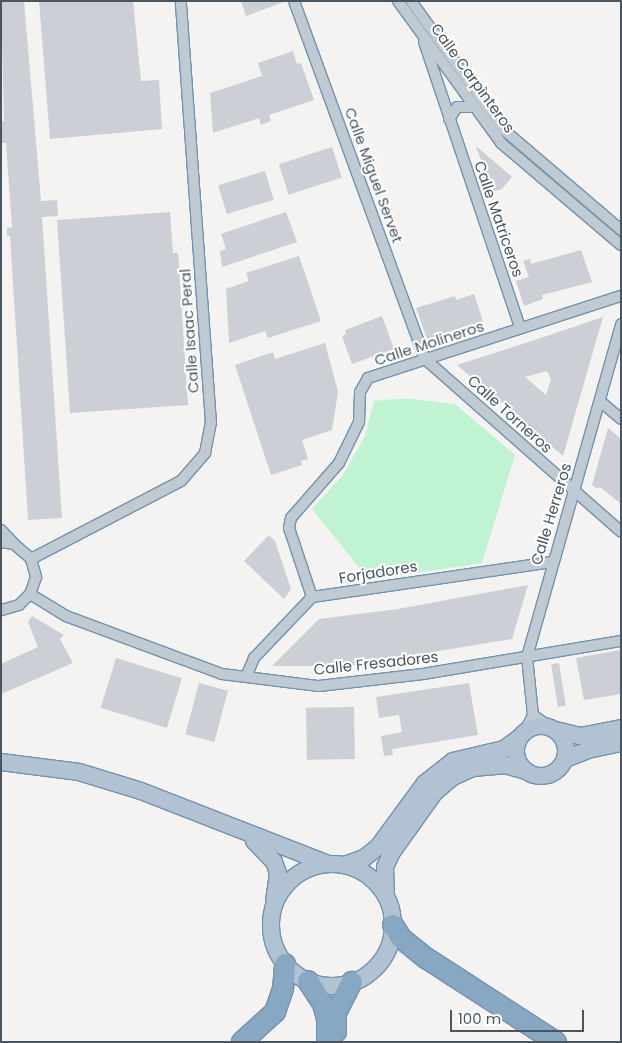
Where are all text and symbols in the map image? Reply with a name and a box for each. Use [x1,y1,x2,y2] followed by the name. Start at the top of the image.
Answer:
[427,20,519,136] street label: Calle Carpìnteros
[341,105,407,245] street label: Calle Miguel Servet
[471,159,527,279] street label: Calle Matriceros
[176,268,202,394] street label: Calle Isaac Peral
[372,317,486,369] street label: Calle Molineros
[464,371,556,457] street label: Calle Torneros
[527,461,575,567] street label: Calle Herreros
[338,557,418,587] street label: Forjadores
[313,648,439,678] street label: Calle Fresadores
[452,1000,586,1032] scale bar
[458,1008,501,1029] text: 100 m

